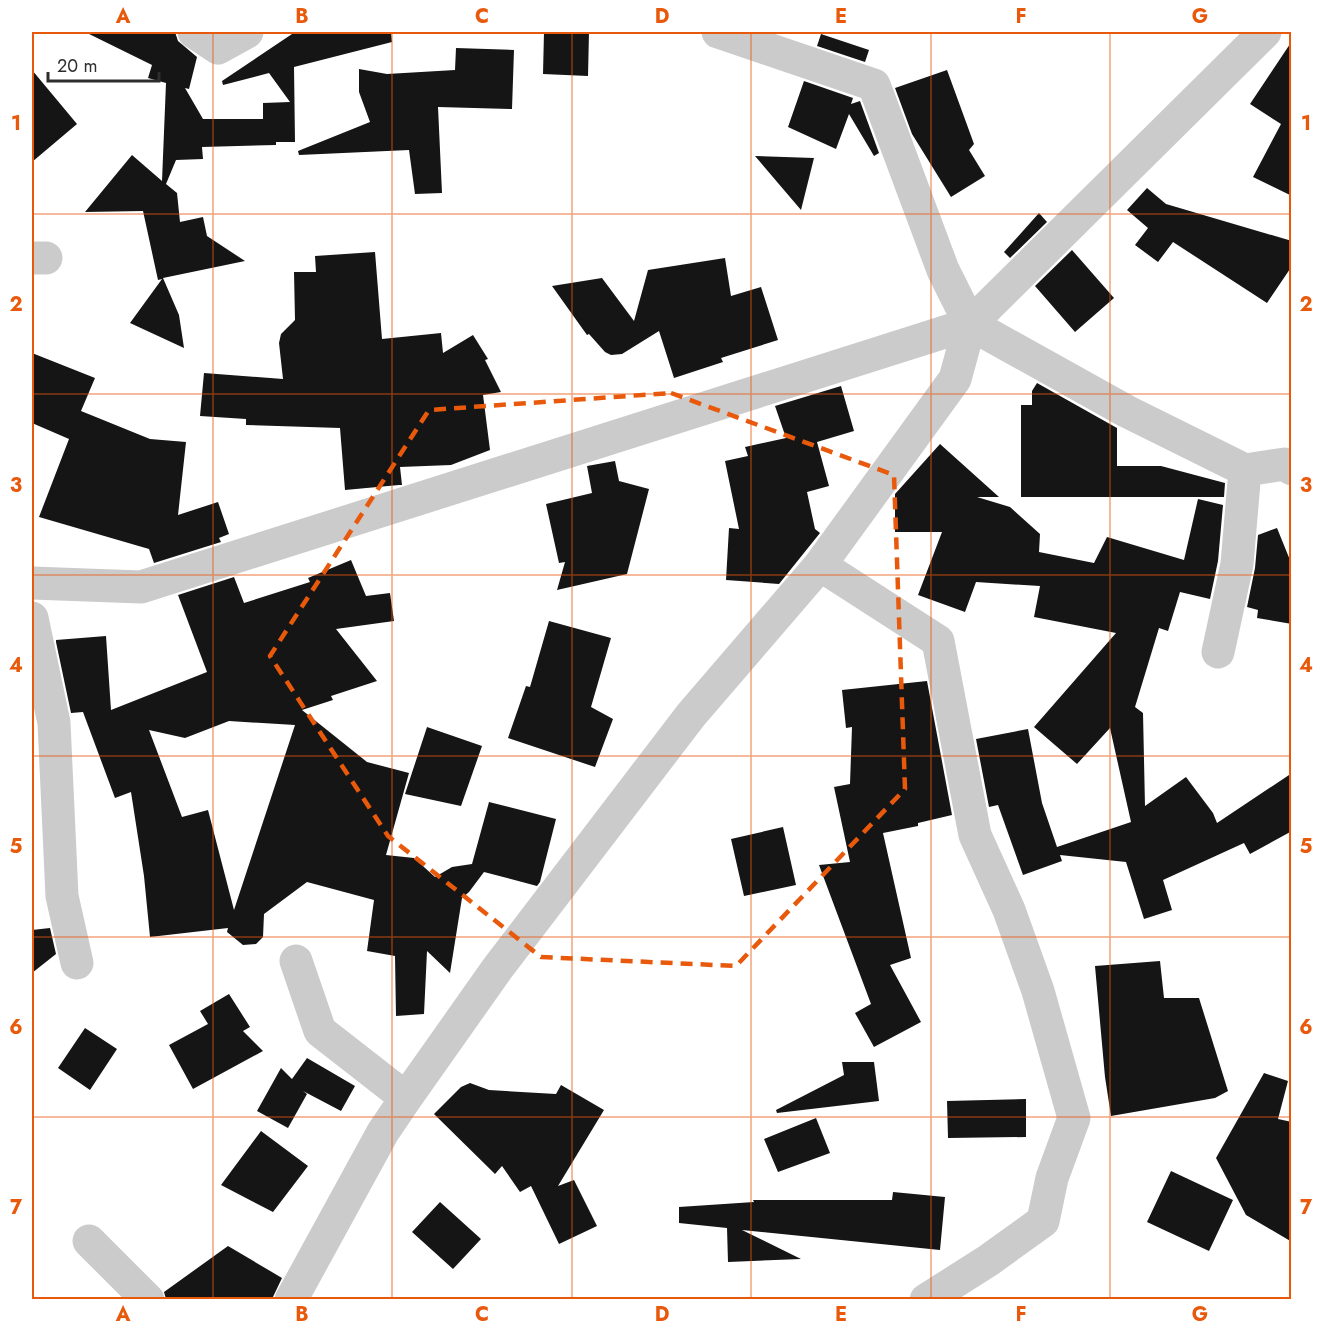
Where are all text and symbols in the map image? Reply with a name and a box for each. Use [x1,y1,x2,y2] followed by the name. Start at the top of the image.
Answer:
[115,2,131,31] text: A
[295,2,309,31] text: B
[475,2,489,31] text: C
[655,2,669,31] text: D
[835,2,847,31] text: E
[1015,2,1027,31] text: F
[1192,2,1208,31] text: G
[48,45,159,83] scale bar
[57,53,97,79] text: 20 m
[11,109,21,138] text: 1
[1301,109,1311,138] text: 1
[9,290,23,319] text: 2
[1299,290,1313,319] text: 2
[10,471,22,500] text: 3
[1300,471,1312,500] text: 3
[9,651,23,680] text: 4
[1299,651,1313,680] text: 4
[10,832,23,861] text: 5
[1300,832,1313,861] text: 5
[9,1013,23,1042] text: 6
[1299,1013,1313,1042] text: 6
[10,1193,23,1222] text: 7
[1300,1193,1313,1222] text: 7
[115,1300,131,1329] text: A
[295,1300,309,1329] text: B
[475,1300,489,1329] text: C
[655,1300,669,1329] text: D
[835,1300,847,1329] text: E
[1015,1300,1027,1329] text: F
[1192,1300,1208,1329] text: G

